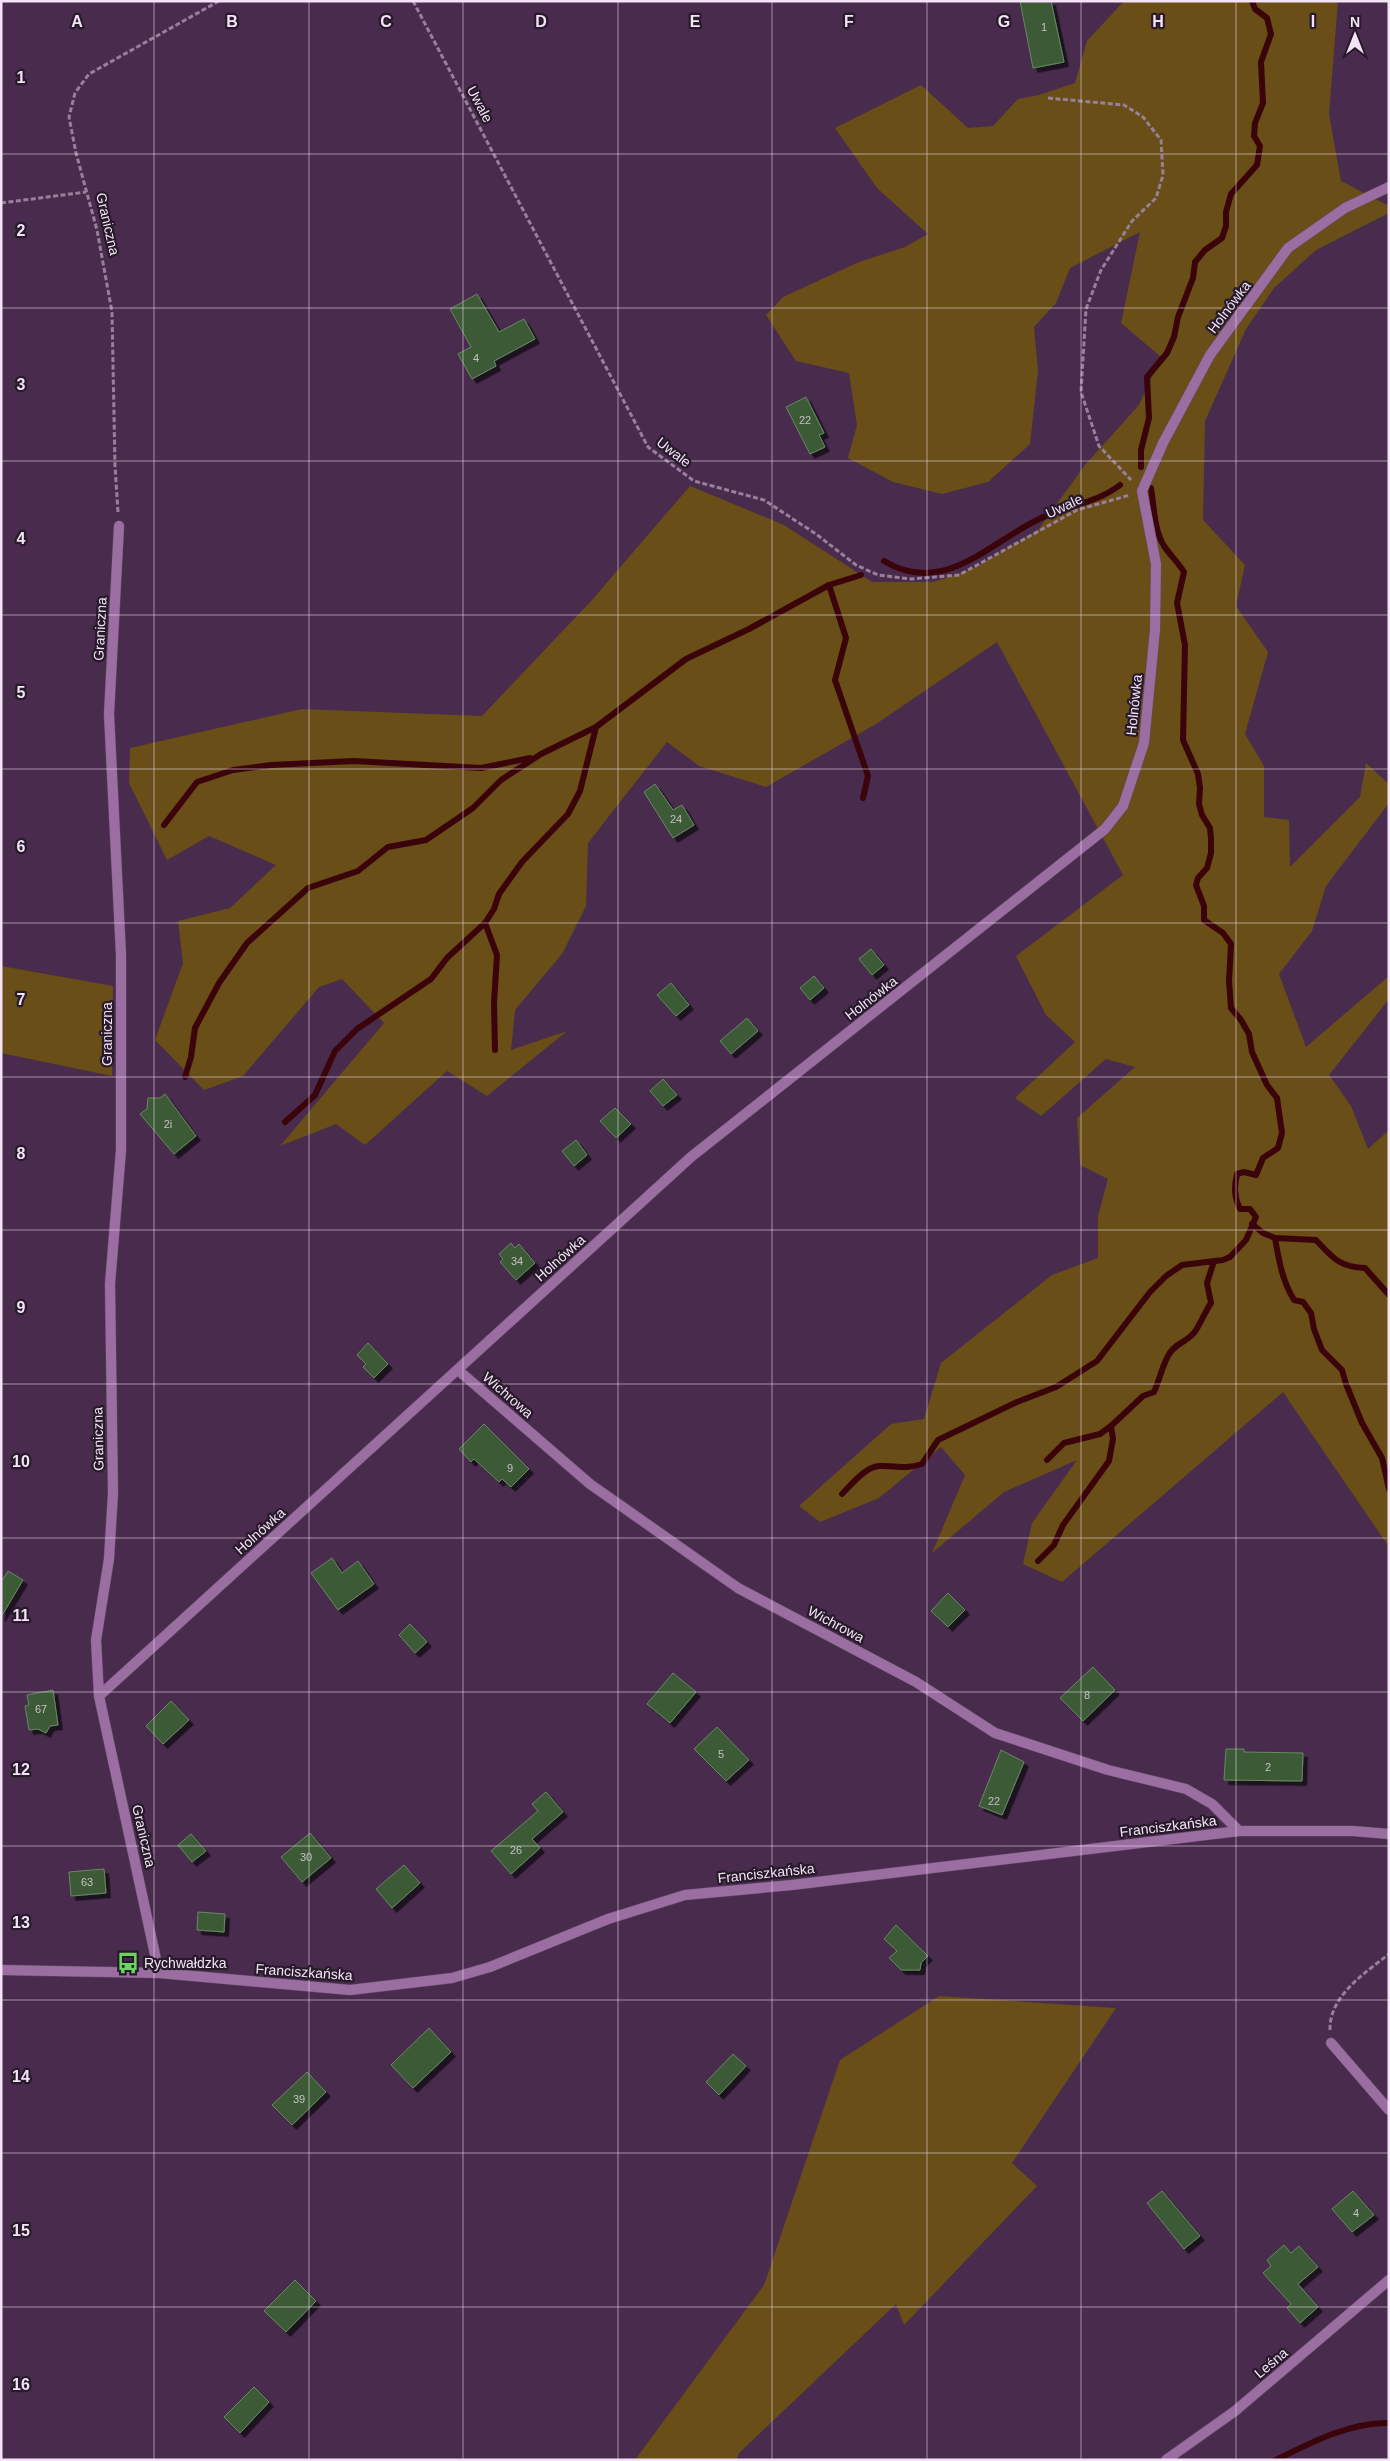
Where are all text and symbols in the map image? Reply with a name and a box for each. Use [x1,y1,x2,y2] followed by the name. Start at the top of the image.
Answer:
[1330,10,1380,60] north arrow
[71,13,83,30] text: A
[226,13,238,30] text: B
[380,13,392,30] text: C
[535,13,547,30] text: D
[690,13,701,30] text: E
[844,13,854,30] text: F
[998,13,1010,30] text: G
[1152,13,1164,30] text: H
[1311,13,1315,30] text: I
[1350,14,1360,30] text: N
[1041,21,1047,33] house number: 1
[17,69,26,86] text: 1
[464,83,496,125] street label: Uwale
[93,191,123,257] street label: Graniczna
[17,222,26,239] text: 2
[1204,277,1254,336] street label: Holnówka
[473,352,479,364] house number: 4
[17,376,26,393] text: 3
[799,414,811,426] house number: 22
[654,434,694,470] street label: Uwale
[1043,490,1085,521] street label: Uwale
[17,530,26,547] text: 4
[90,597,110,661] street label: Graniczna
[1123,673,1145,736] street label: Holnówka
[17,684,26,701] text: 5
[670,813,682,825] house number: 24
[17,838,26,855] text: 6
[842,973,900,1023] street label: Holnówka
[17,991,26,1008] text: 7
[99,1002,115,1066] street label: Graniczna
[164,1118,172,1130] house number: 2i
[17,1145,26,1162] text: 8
[532,1231,588,1285] street label: Holnówka
[511,1255,523,1267] house number: 34
[17,1299,26,1316] text: 9
[480,1369,537,1421] street label: Wichrowa
[89,1407,107,1471] street label: Graniczna
[12,1453,30,1470] text: 10
[507,1462,513,1474] house number: 9
[232,1504,288,1558] street label: Holnówka
[805,1603,867,1646] street label: Wichrowa
[13,1607,30,1624] text: 11
[1084,1689,1090,1701] house number: 8
[35,1703,47,1715] house number: 67
[718,1748,724,1760] house number: 5
[12,1761,30,1778] text: 12
[1265,1761,1271,1773] house number: 2
[988,1795,1000,1807] house number: 22
[129,1803,159,1869] street label: Graniczna
[1119,1812,1217,1840] street label: Franciszkańska
[510,1844,522,1856] house number: 26
[300,1851,312,1863] house number: 30
[717,1860,815,1886] street label: Franciszkańska
[81,1876,93,1888] house number: 63
[12,1914,30,1931] text: 13
[115,1950,141,1976] bus stop icon: Rychwałdzka
[144,1955,227,1971] place label: Rychwałdzka
[255,1961,353,1983] street label: Franciszkańska
[12,2068,30,2085] text: 14
[293,2093,305,2105] house number: 39
[1353,2207,1359,2219] house number: 4
[12,2222,30,2239] text: 15
[1251,2344,1291,2381] street label: Leśna
[12,2376,30,2393] text: 16

